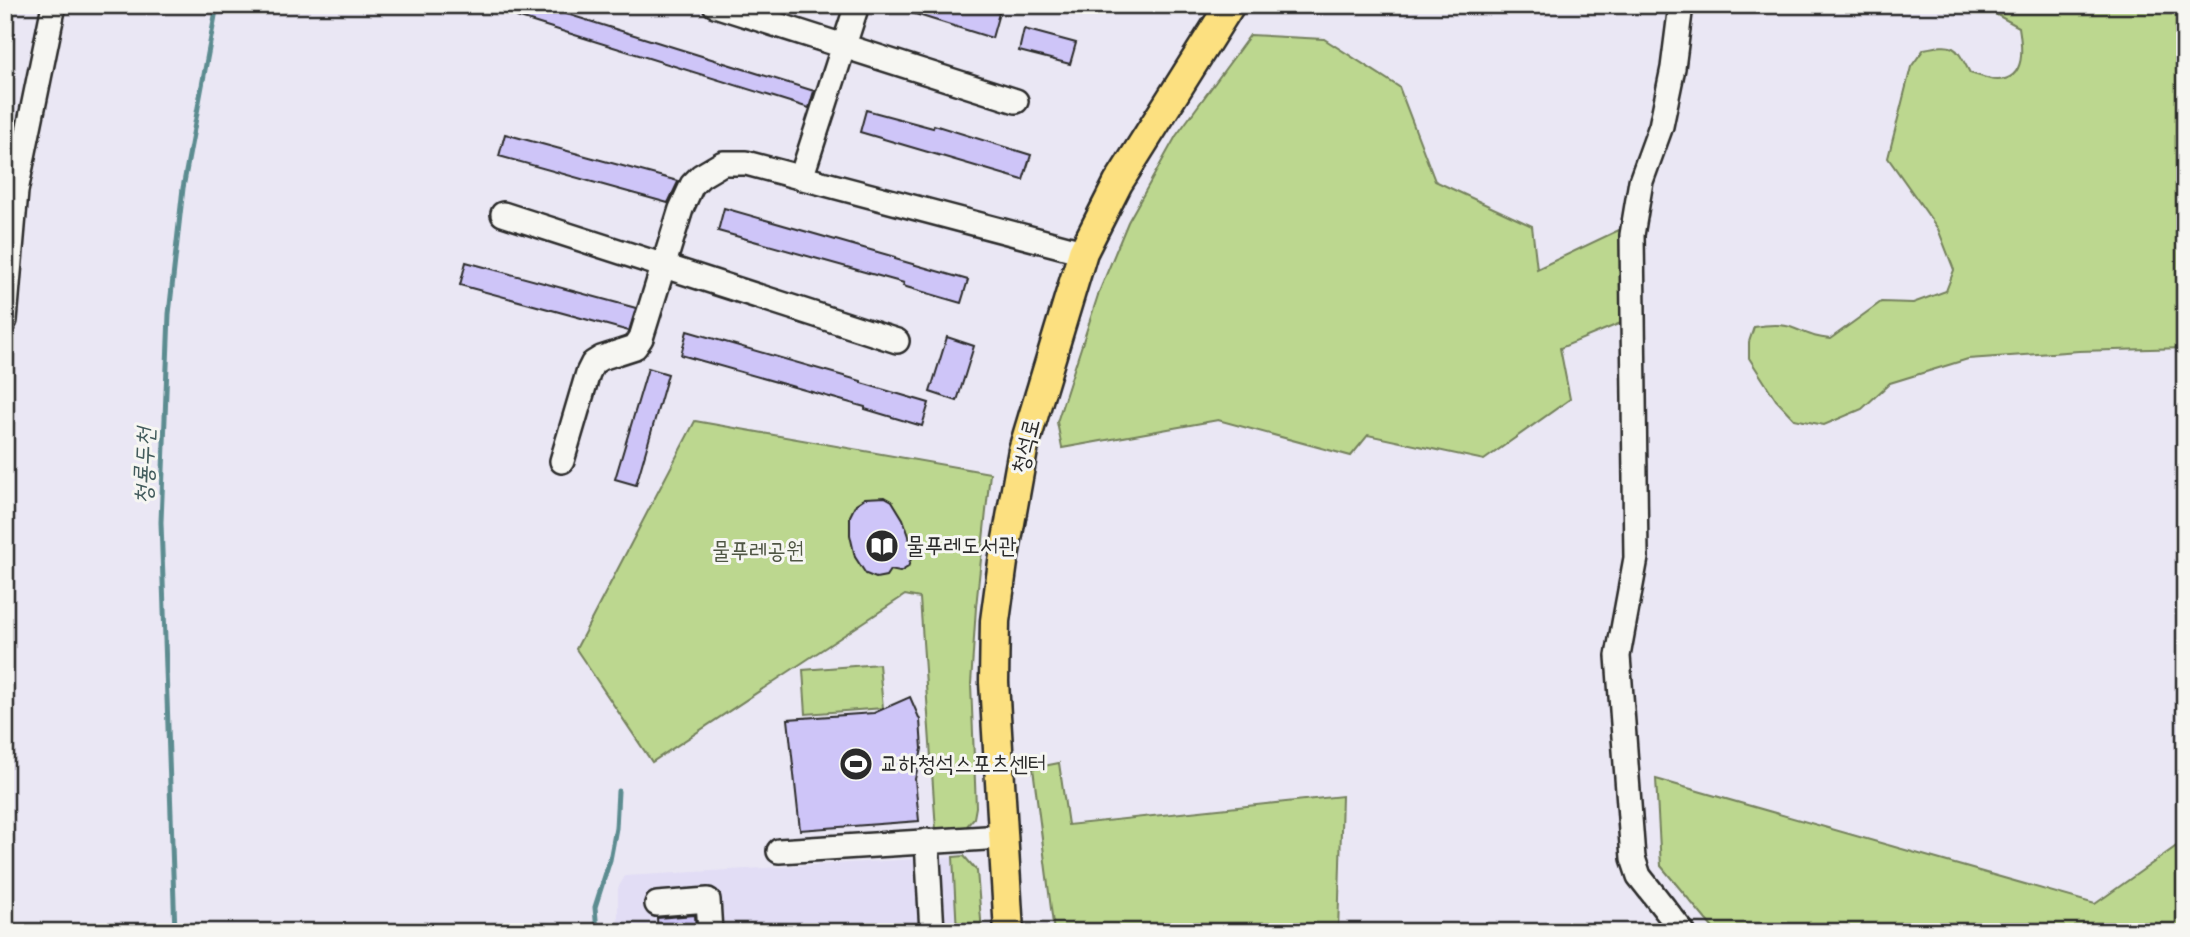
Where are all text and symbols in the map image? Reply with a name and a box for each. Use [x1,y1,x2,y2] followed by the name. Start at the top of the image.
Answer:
[1004,415,1048,477] street label: 청석로
[127,424,163,505] water label: 청룡두천
[863,527,901,565] library icon: 물푸레도서관
[906,530,1017,562] place label: 물푸레도서관
[712,535,804,567] park label: 물푸레공원
[837,745,875,783] sports icon: 교하청석스포츠센터
[880,748,1047,780] place label: 교하청석스포츠센터

